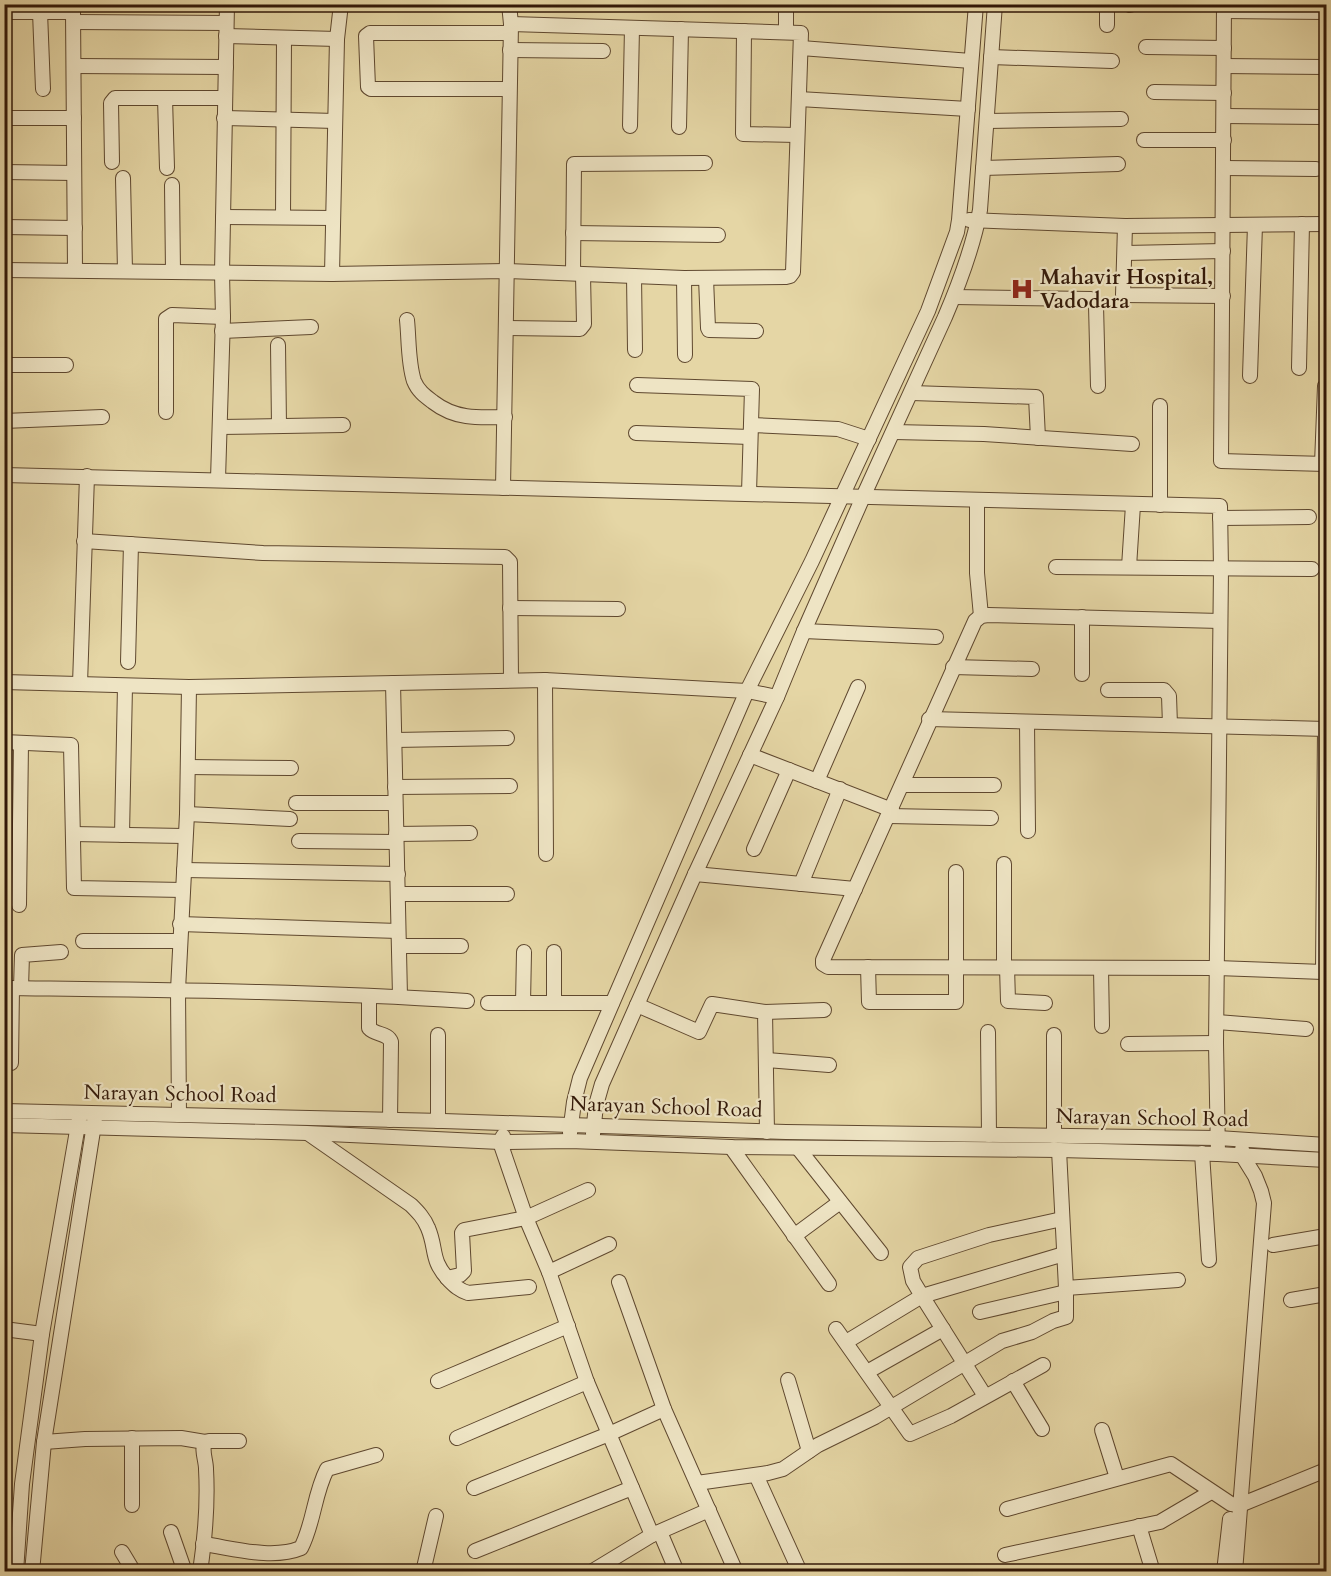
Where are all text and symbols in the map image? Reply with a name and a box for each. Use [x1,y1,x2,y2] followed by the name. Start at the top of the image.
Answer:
[1040,263,1213,316] place label: Mahavir Hospital, Vadodara
[1009,276,1035,302] hospital icon: Mahavir Hospital, Vadodara
[83,1078,277,1110] street label: Narayan School Road
[569,1089,763,1125] street label: Narayan School Road
[1055,1102,1249,1134] street label: Narayan School Road

